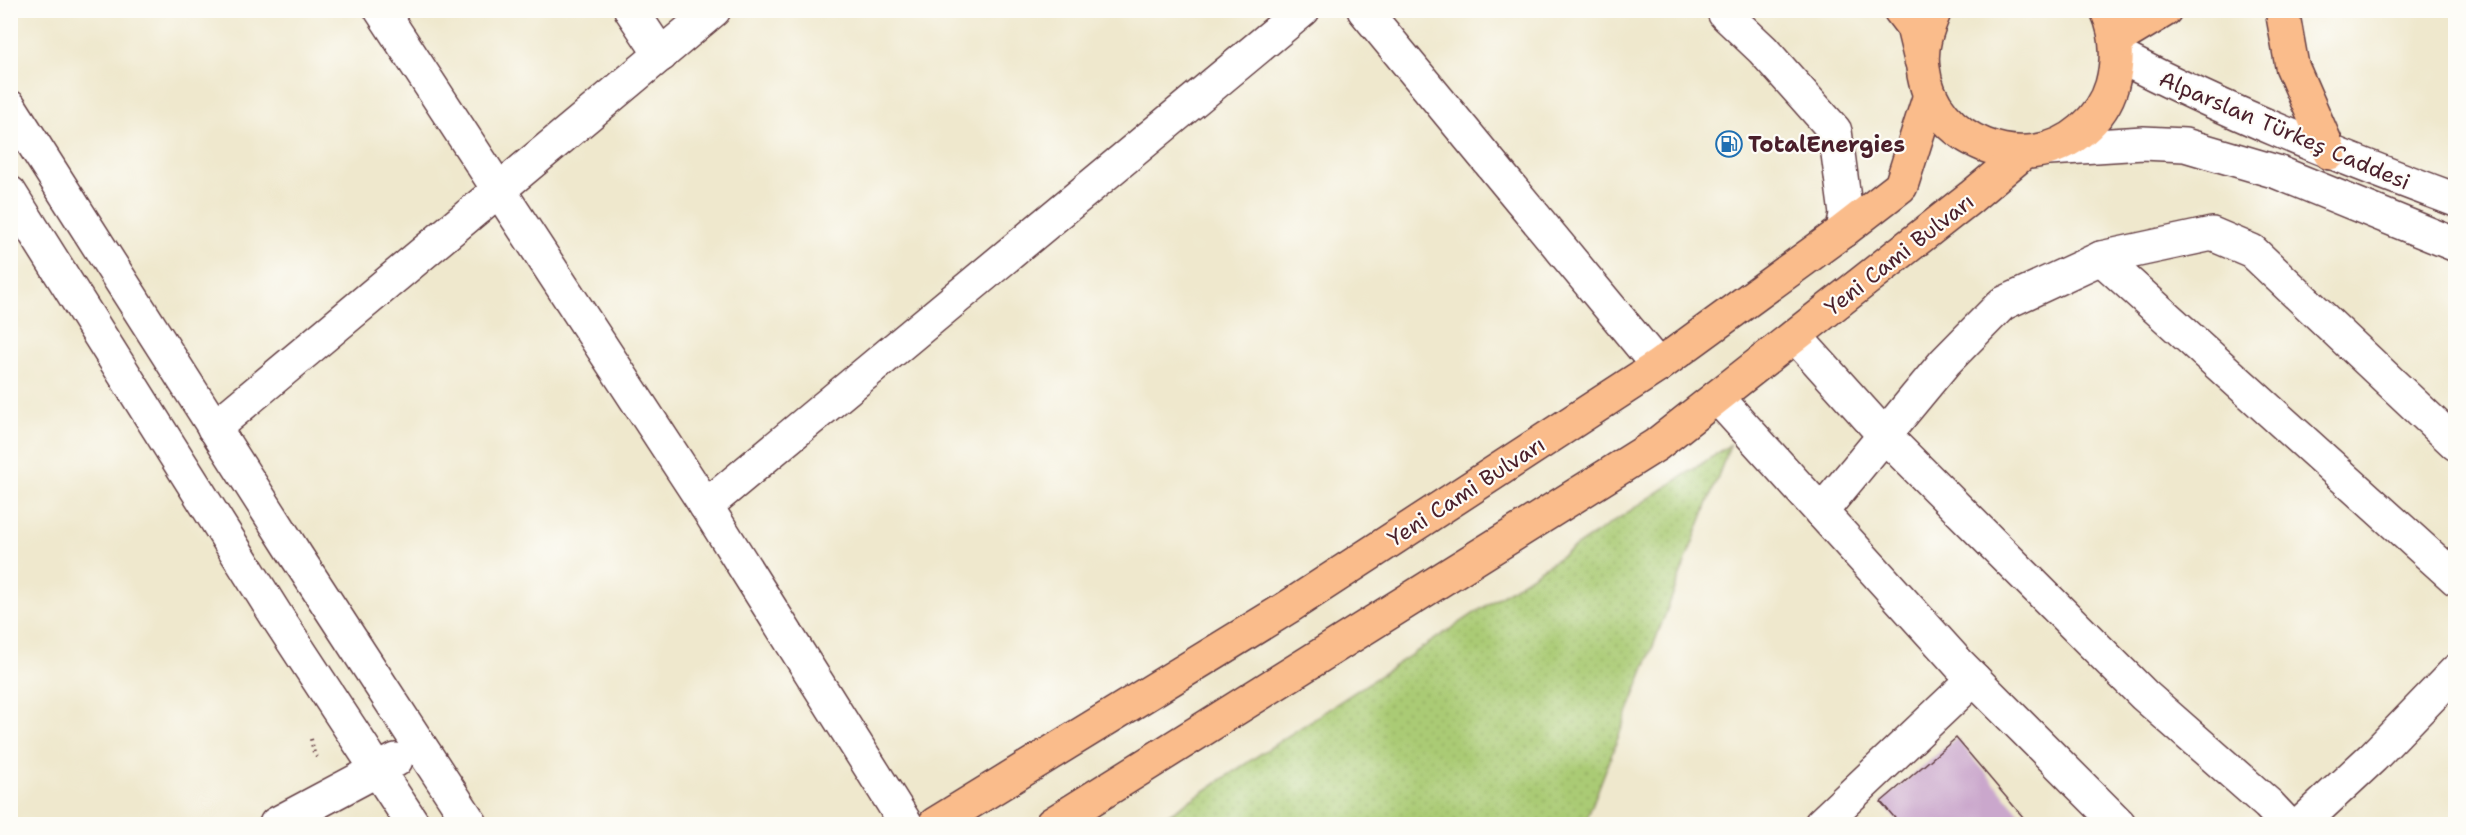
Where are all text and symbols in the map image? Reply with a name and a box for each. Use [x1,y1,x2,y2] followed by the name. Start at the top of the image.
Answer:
[2155,64,2415,197] street label: Alparslan Türkeş Caddesi
[1714,129,1744,159] fuel station icon: TotalEnergies
[1748,130,1905,159] place label: TotalEnergies
[1819,187,1980,322] street label: Yeni Cami Bulvarı
[1382,430,1551,553] street label: Yeni Cami Bulvarı

